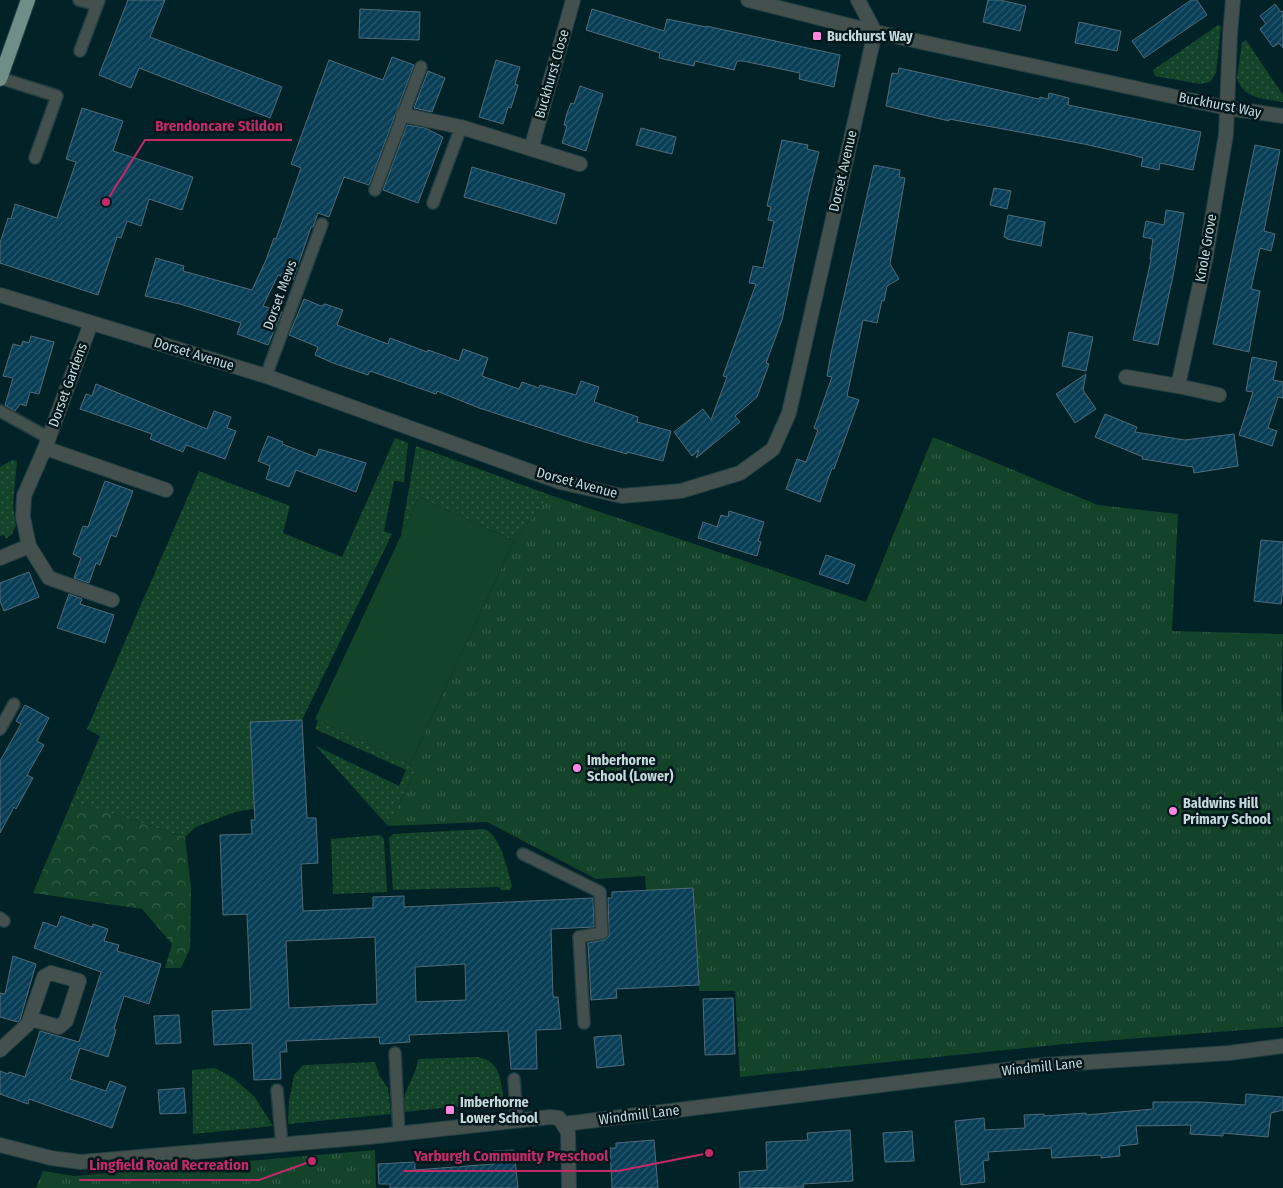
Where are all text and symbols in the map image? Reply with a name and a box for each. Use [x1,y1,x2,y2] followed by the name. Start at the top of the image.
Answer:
[531,28,573,120] street label: Buckhurst Close
[827,28,913,45] place label: Buckhurst Way
[811,30,823,42] marker: Buckhurst Way
[1177,89,1263,121] street label: Buckhurst Way
[145,110,292,140] callout: Brendoncare Stildon
[155,117,283,135] text: Brendoncare Stildon
[825,129,861,213] street label: Dorset Avenue
[1192,213,1220,283] street label: Knole Grove
[260,258,300,332] street label: Dorset Mews
[152,334,236,374] street label: Dorset Avenue
[45,341,91,429] street label: Dorset Gardens
[535,464,619,502] street label: Dorset Avenue
[587,752,673,785] place label: Imberhorne School (Lower)
[571,762,583,774] marker: Imberhorne School (Lower)
[1183,795,1271,828] place label: Baldwins Hill Primary School
[1167,805,1179,817] marker: Baldwins Hill Primary School
[1001,1054,1083,1080] street label: Windmill Lane
[460,1094,538,1127] place label: Imberhorne Lower School
[598,1102,680,1128] street label: Windmill Lane
[444,1104,456,1116] marker: Imberhorne Lower School
[404,1141,618,1171] callout: Yarburgh Community Preschool
[413,1147,609,1165] text: Yarburgh Community Preschool
[79,1150,259,1180] callout: Lingfield Road Recreation
[89,1156,249,1174] text: Lingfield Road Recreation

